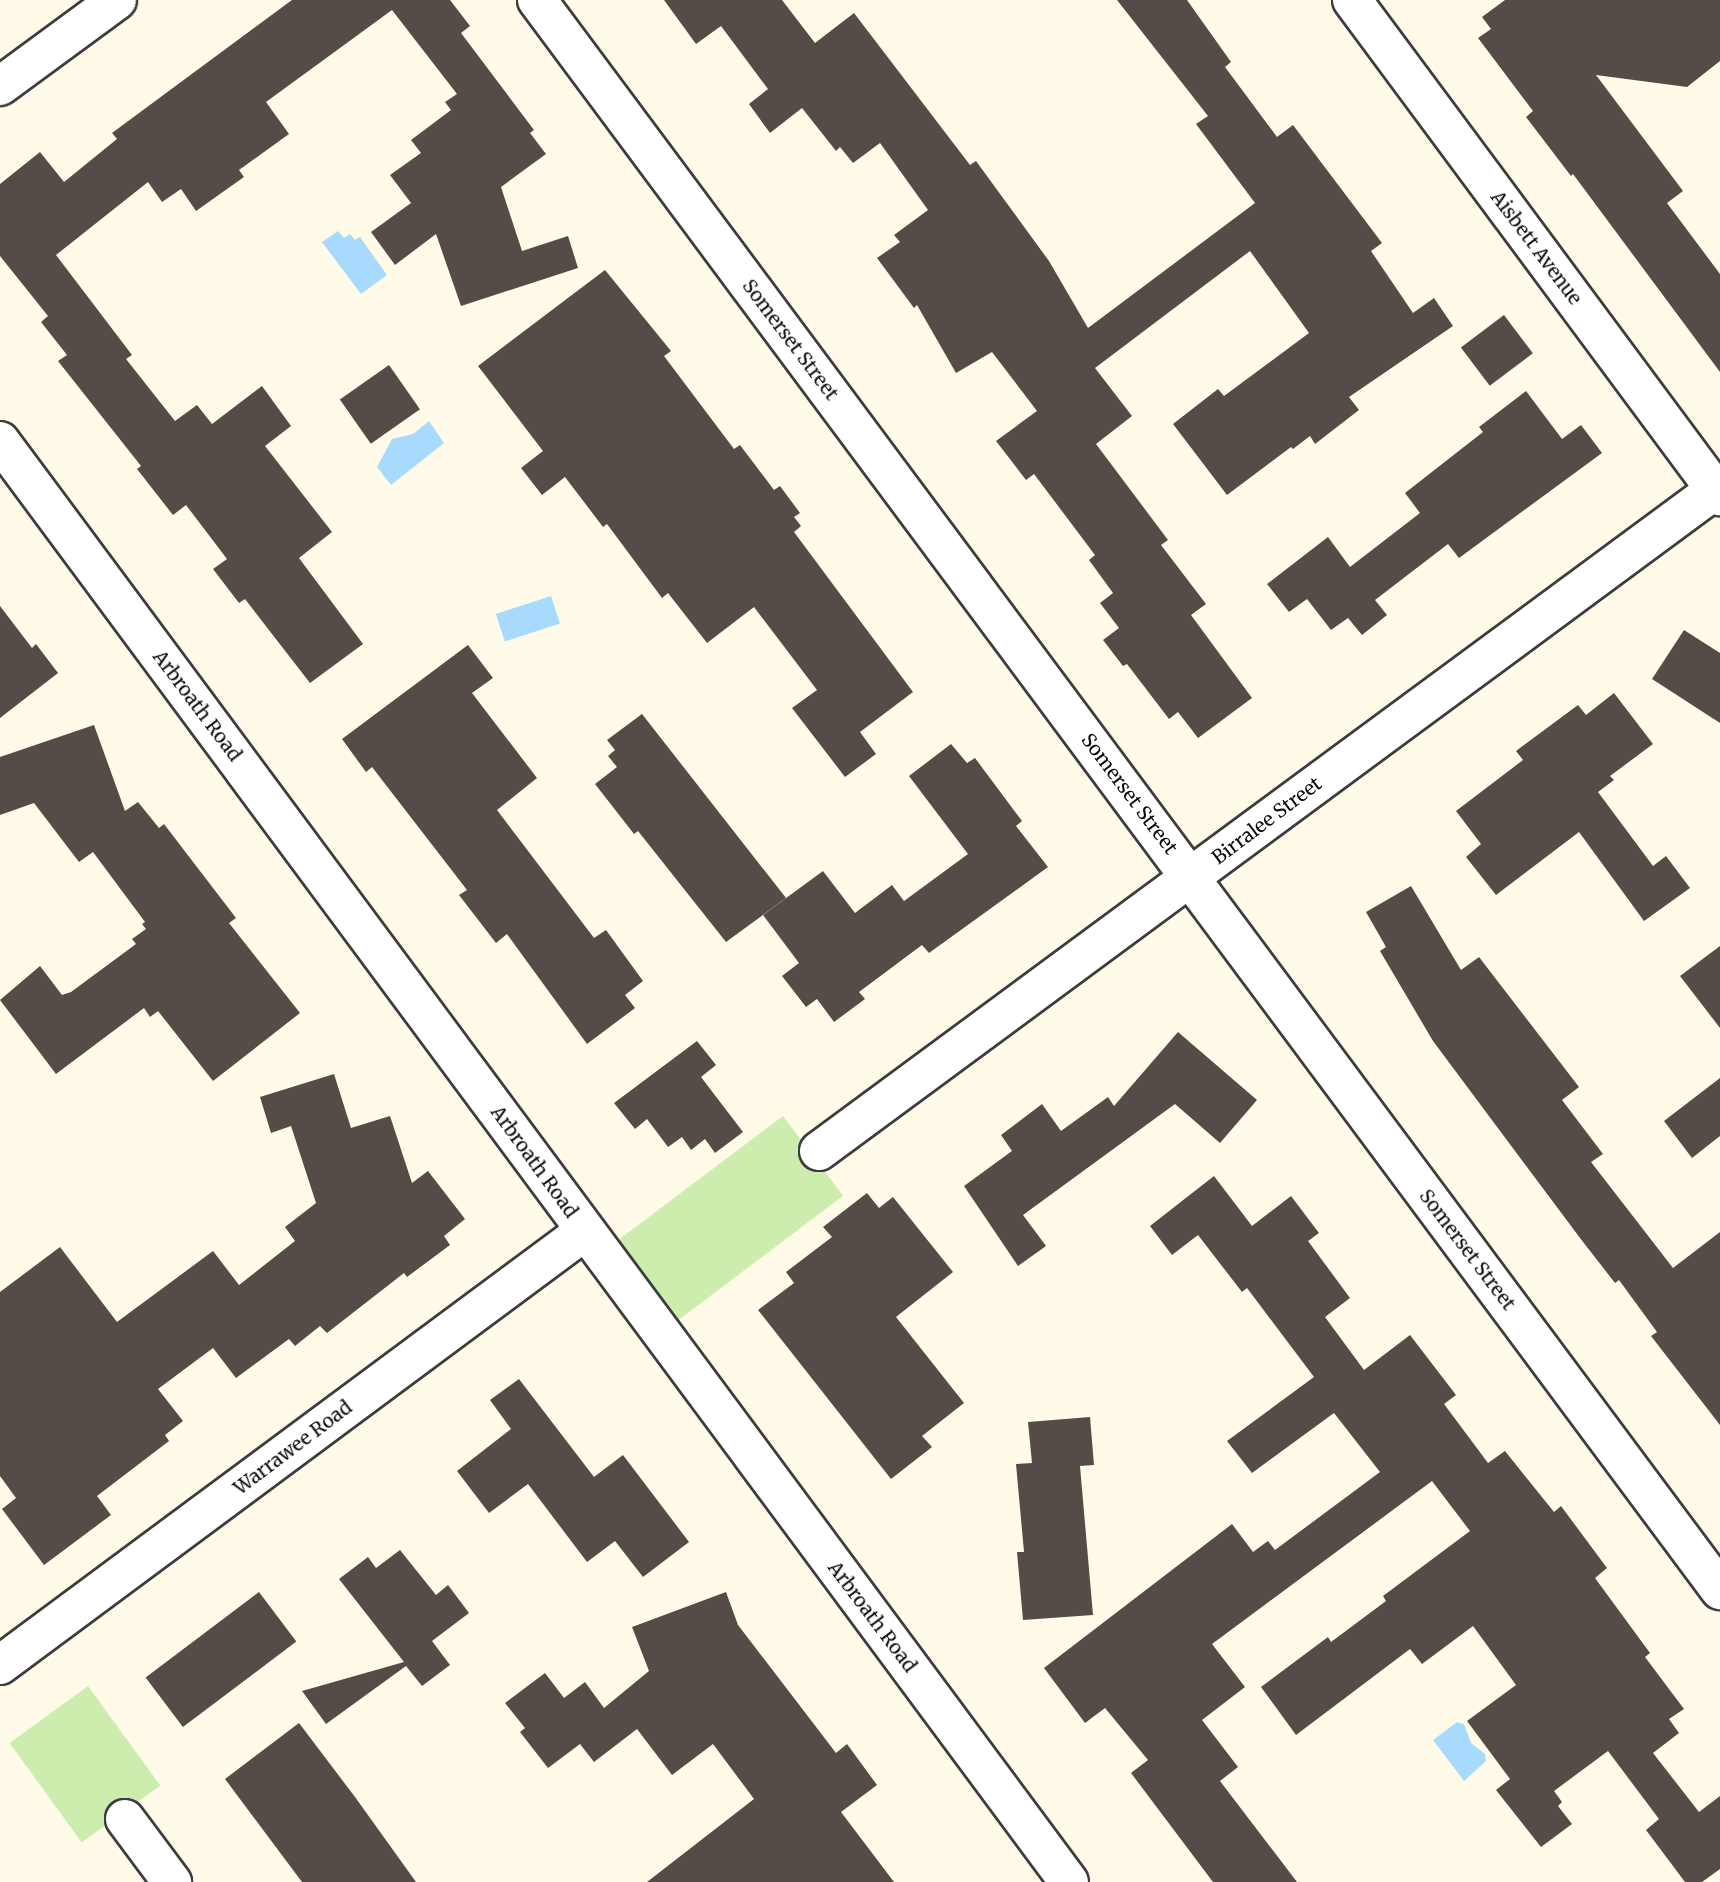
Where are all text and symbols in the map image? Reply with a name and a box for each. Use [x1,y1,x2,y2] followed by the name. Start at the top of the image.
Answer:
[1486,187,1586,309] street label: Aisbett Avenue
[737,275,843,405] street label: Somerset Street
[148,646,246,766] street label: Arbroath Road
[1076,729,1182,859] street label: Somerset Street
[1208,772,1326,870] street label: Birralee Street
[486,1102,582,1222] street label: Arbroath Road
[1414,1185,1520,1315] street label: Somerset Street
[229,1396,357,1500] street label: Warrawee Road
[823,1557,921,1677] street label: Arbroath Road

